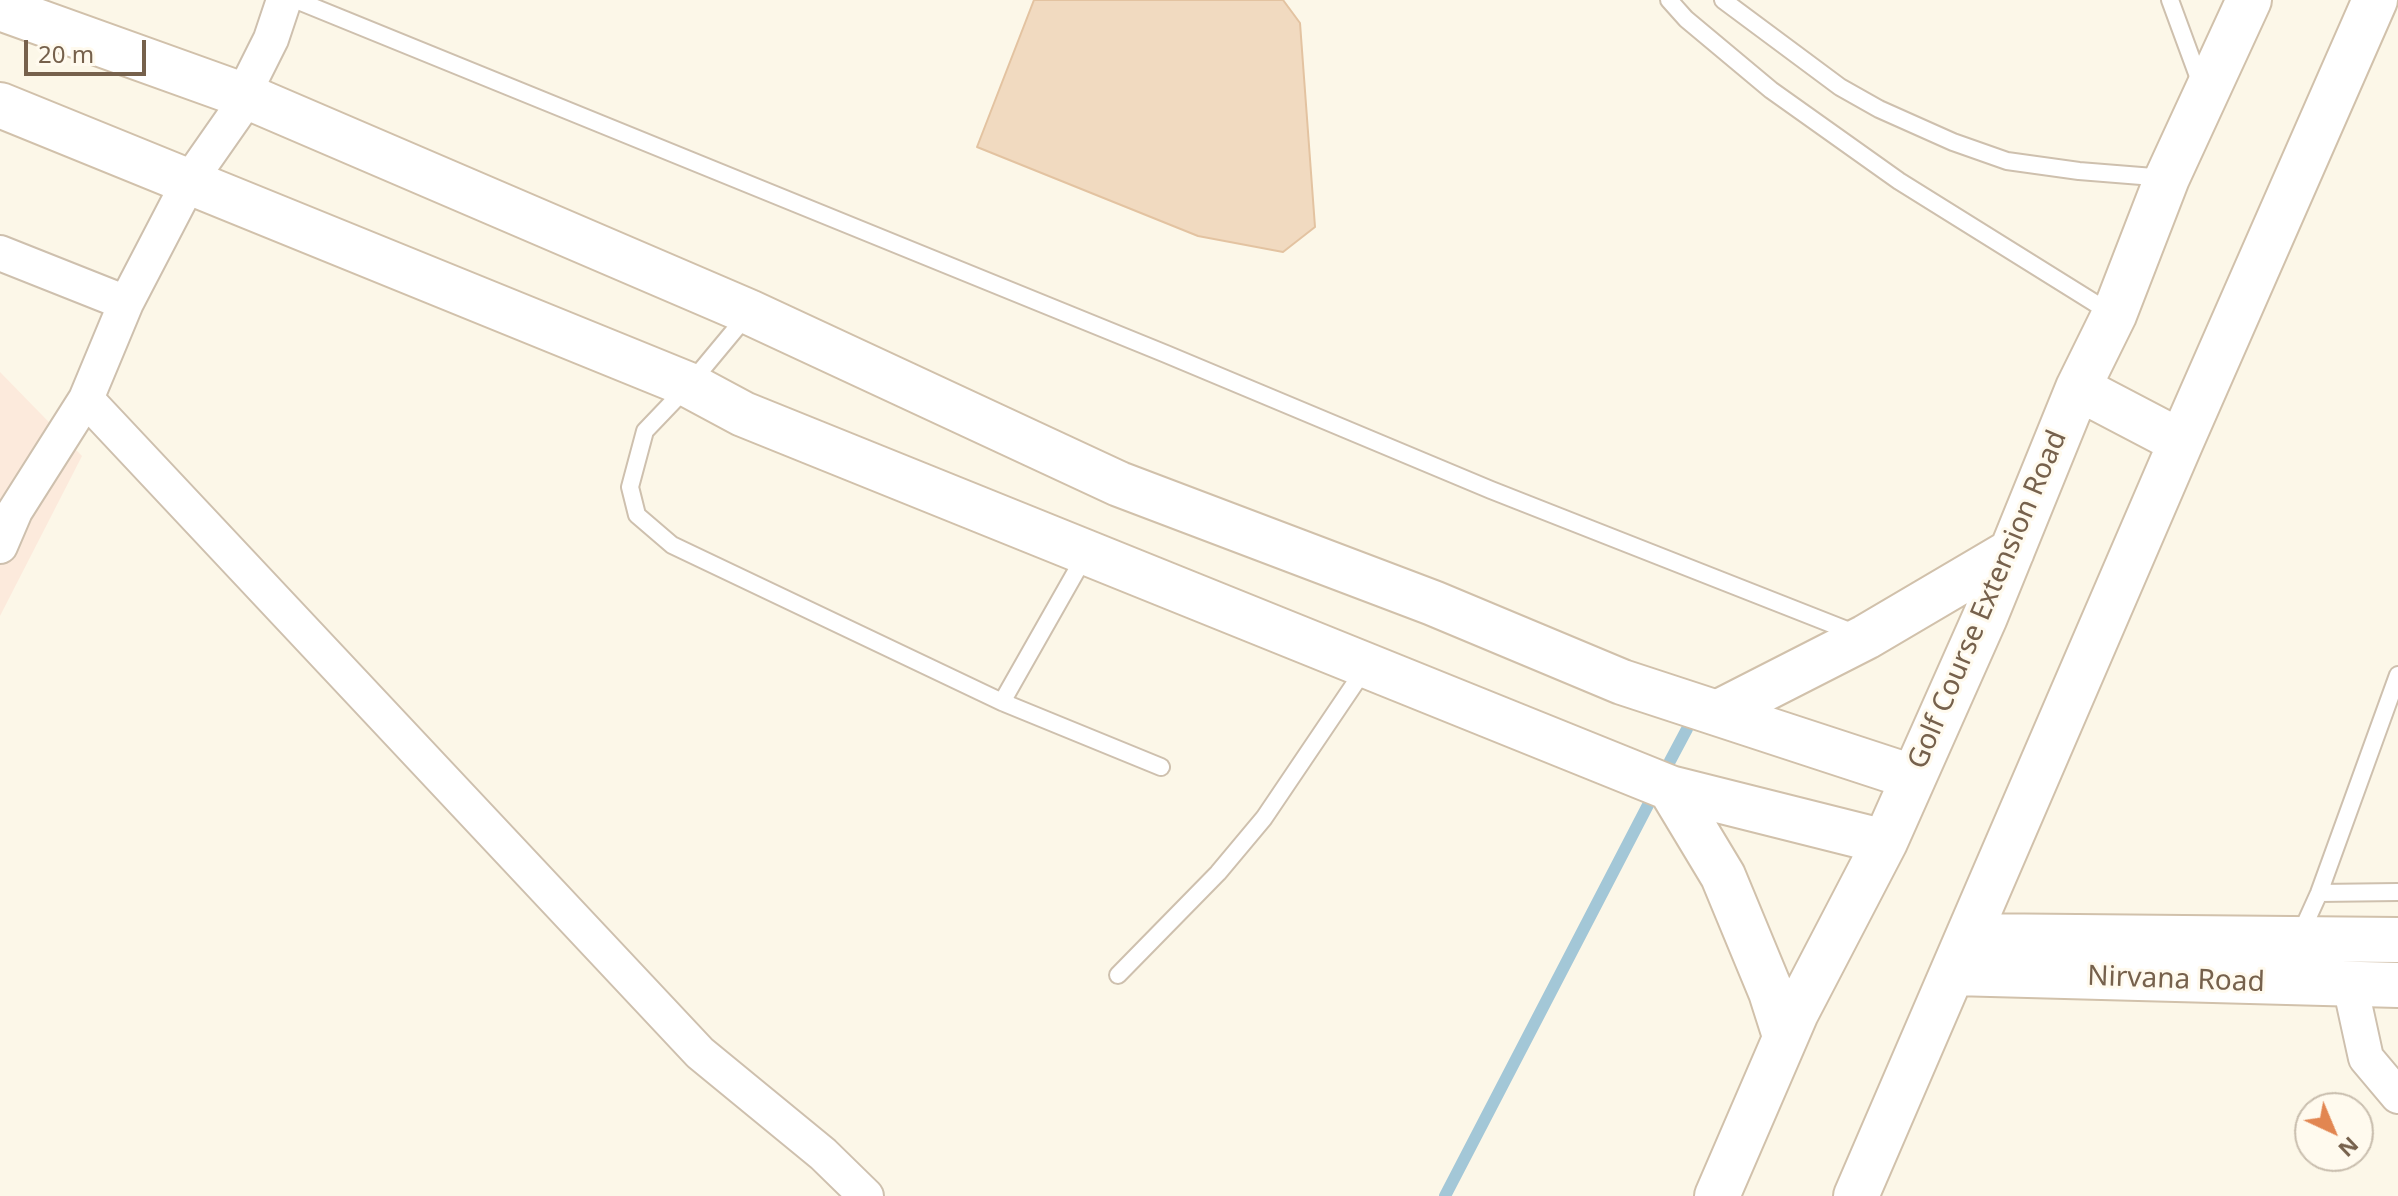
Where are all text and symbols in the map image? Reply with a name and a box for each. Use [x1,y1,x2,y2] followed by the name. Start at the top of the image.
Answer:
[28,24,150,74] scale bar
[38,37,94,70] text: 20 m
[1901,426,2075,774] street label: Golf Course Extension Road
[2087,960,2265,1000] street label: Nirvana Road
[2294,1092,2374,1172] north arrow
[2332,1131,2366,1165] text: N

